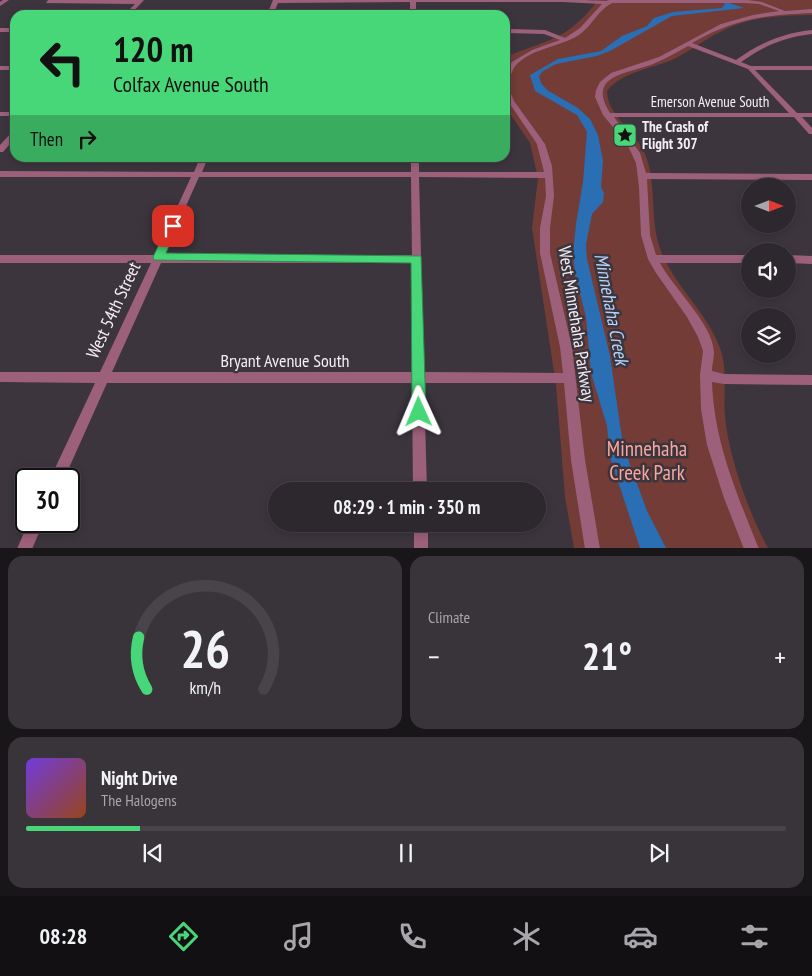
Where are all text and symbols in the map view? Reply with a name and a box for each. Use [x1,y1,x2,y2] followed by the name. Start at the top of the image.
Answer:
[113,26,194,72] text: 120 m
[30,30,95,95] icon: left
[113,70,269,98] text: Colfax Avenue South
[651,92,769,111] street label: Emerson Avenue South
[642,117,709,153] place label: The Crash of Flight 307
[612,122,638,148] place icon: The Crash of Flight 307
[73,125,101,153] icon: right
[30,127,63,151] text: Then
[741,178,796,232] north arrow
[741,178,796,363] map controls
[152,205,194,247] pin
[159,212,187,240] icon: arrive
[741,243,796,298] button: sound
[553,244,601,404] street label: West Minnehaha Parkway
[589,251,635,369] water label: Minnehaha Creek
[81,258,145,362] street label: West 54th Street
[741,308,796,363] button: layers
[220,349,350,372] street label: Bryant Avenue South
[392,385,444,437] position arrow
[607,435,687,486] park label: Minnehaha Creek Park
[15,468,80,533] speed limit sign: 30
[334,495,480,519] text: 08:29 · 1 min · 350 m
[428,607,470,627] text: Climate
[180,615,230,682] text: 26
[582,631,632,680] text: 21°
[428,638,440,675] text: −
[774,638,786,675] text: +
[189,676,221,699] text: km/h
[101,766,178,790] text: Night Drive
[101,790,177,810] text: The Halogens
[139,839,167,867] icon: previous
[392,839,420,867] icon: pause
[645,839,673,867] icon: next
[166,919,201,954] icon: directions
[281,919,316,954] icon: music
[395,919,430,954] icon: phone
[509,919,544,954] icon: climate
[623,919,658,954] icon: car
[737,919,772,954] icon: filters
[40,922,87,950] text: 08:28

